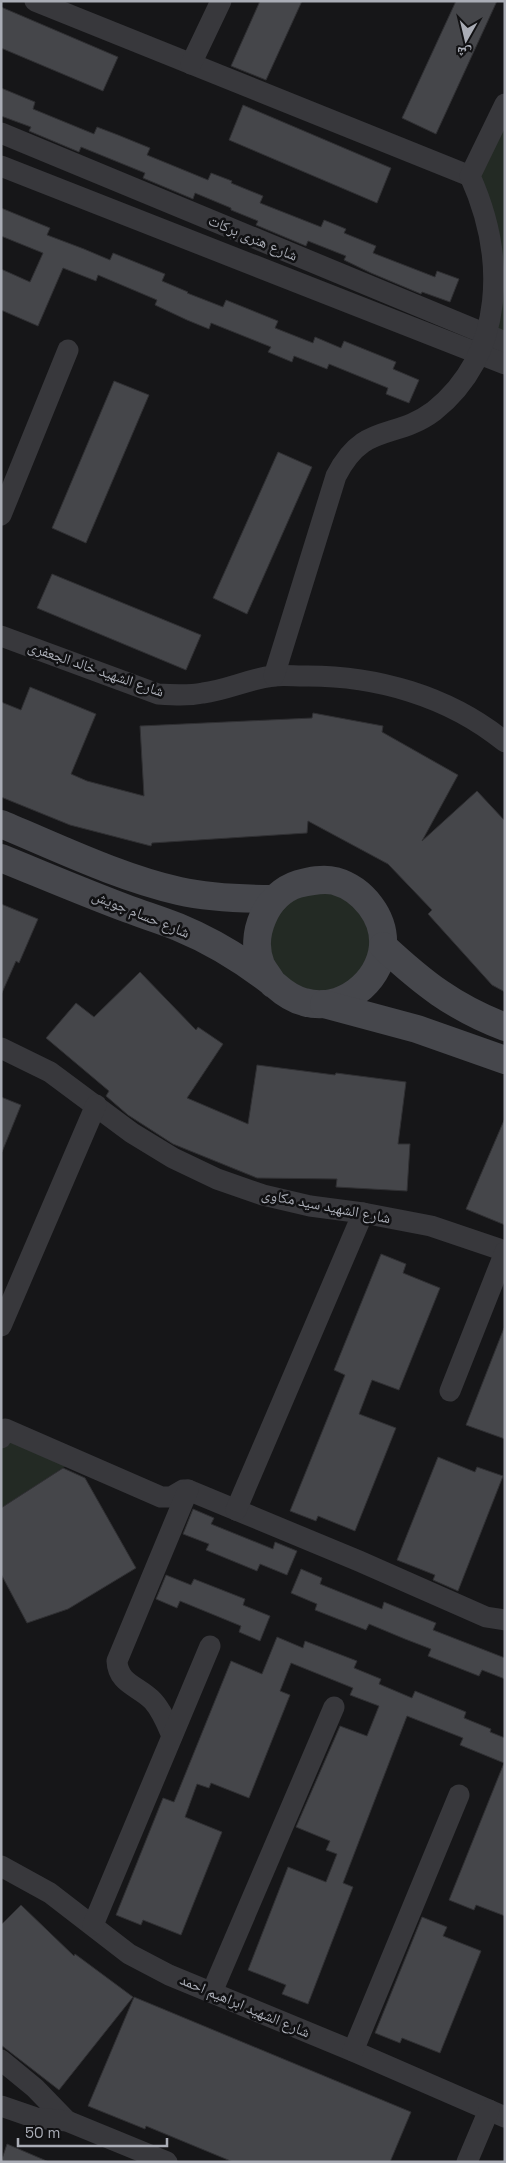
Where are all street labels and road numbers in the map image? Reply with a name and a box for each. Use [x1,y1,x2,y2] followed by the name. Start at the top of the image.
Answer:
[205,210,301,266] street label: شارع هنرى بركات
[25,636,167,702] street label: شارع الشهيد خالد الجعفرى
[89,885,193,943] street label: شارع حسام جويش
[260,1184,392,1228] street label: شارع الشهيد سيد مكاوى
[177,1970,313,2043] street label: شارع الشهيد ابراهيم احمد

